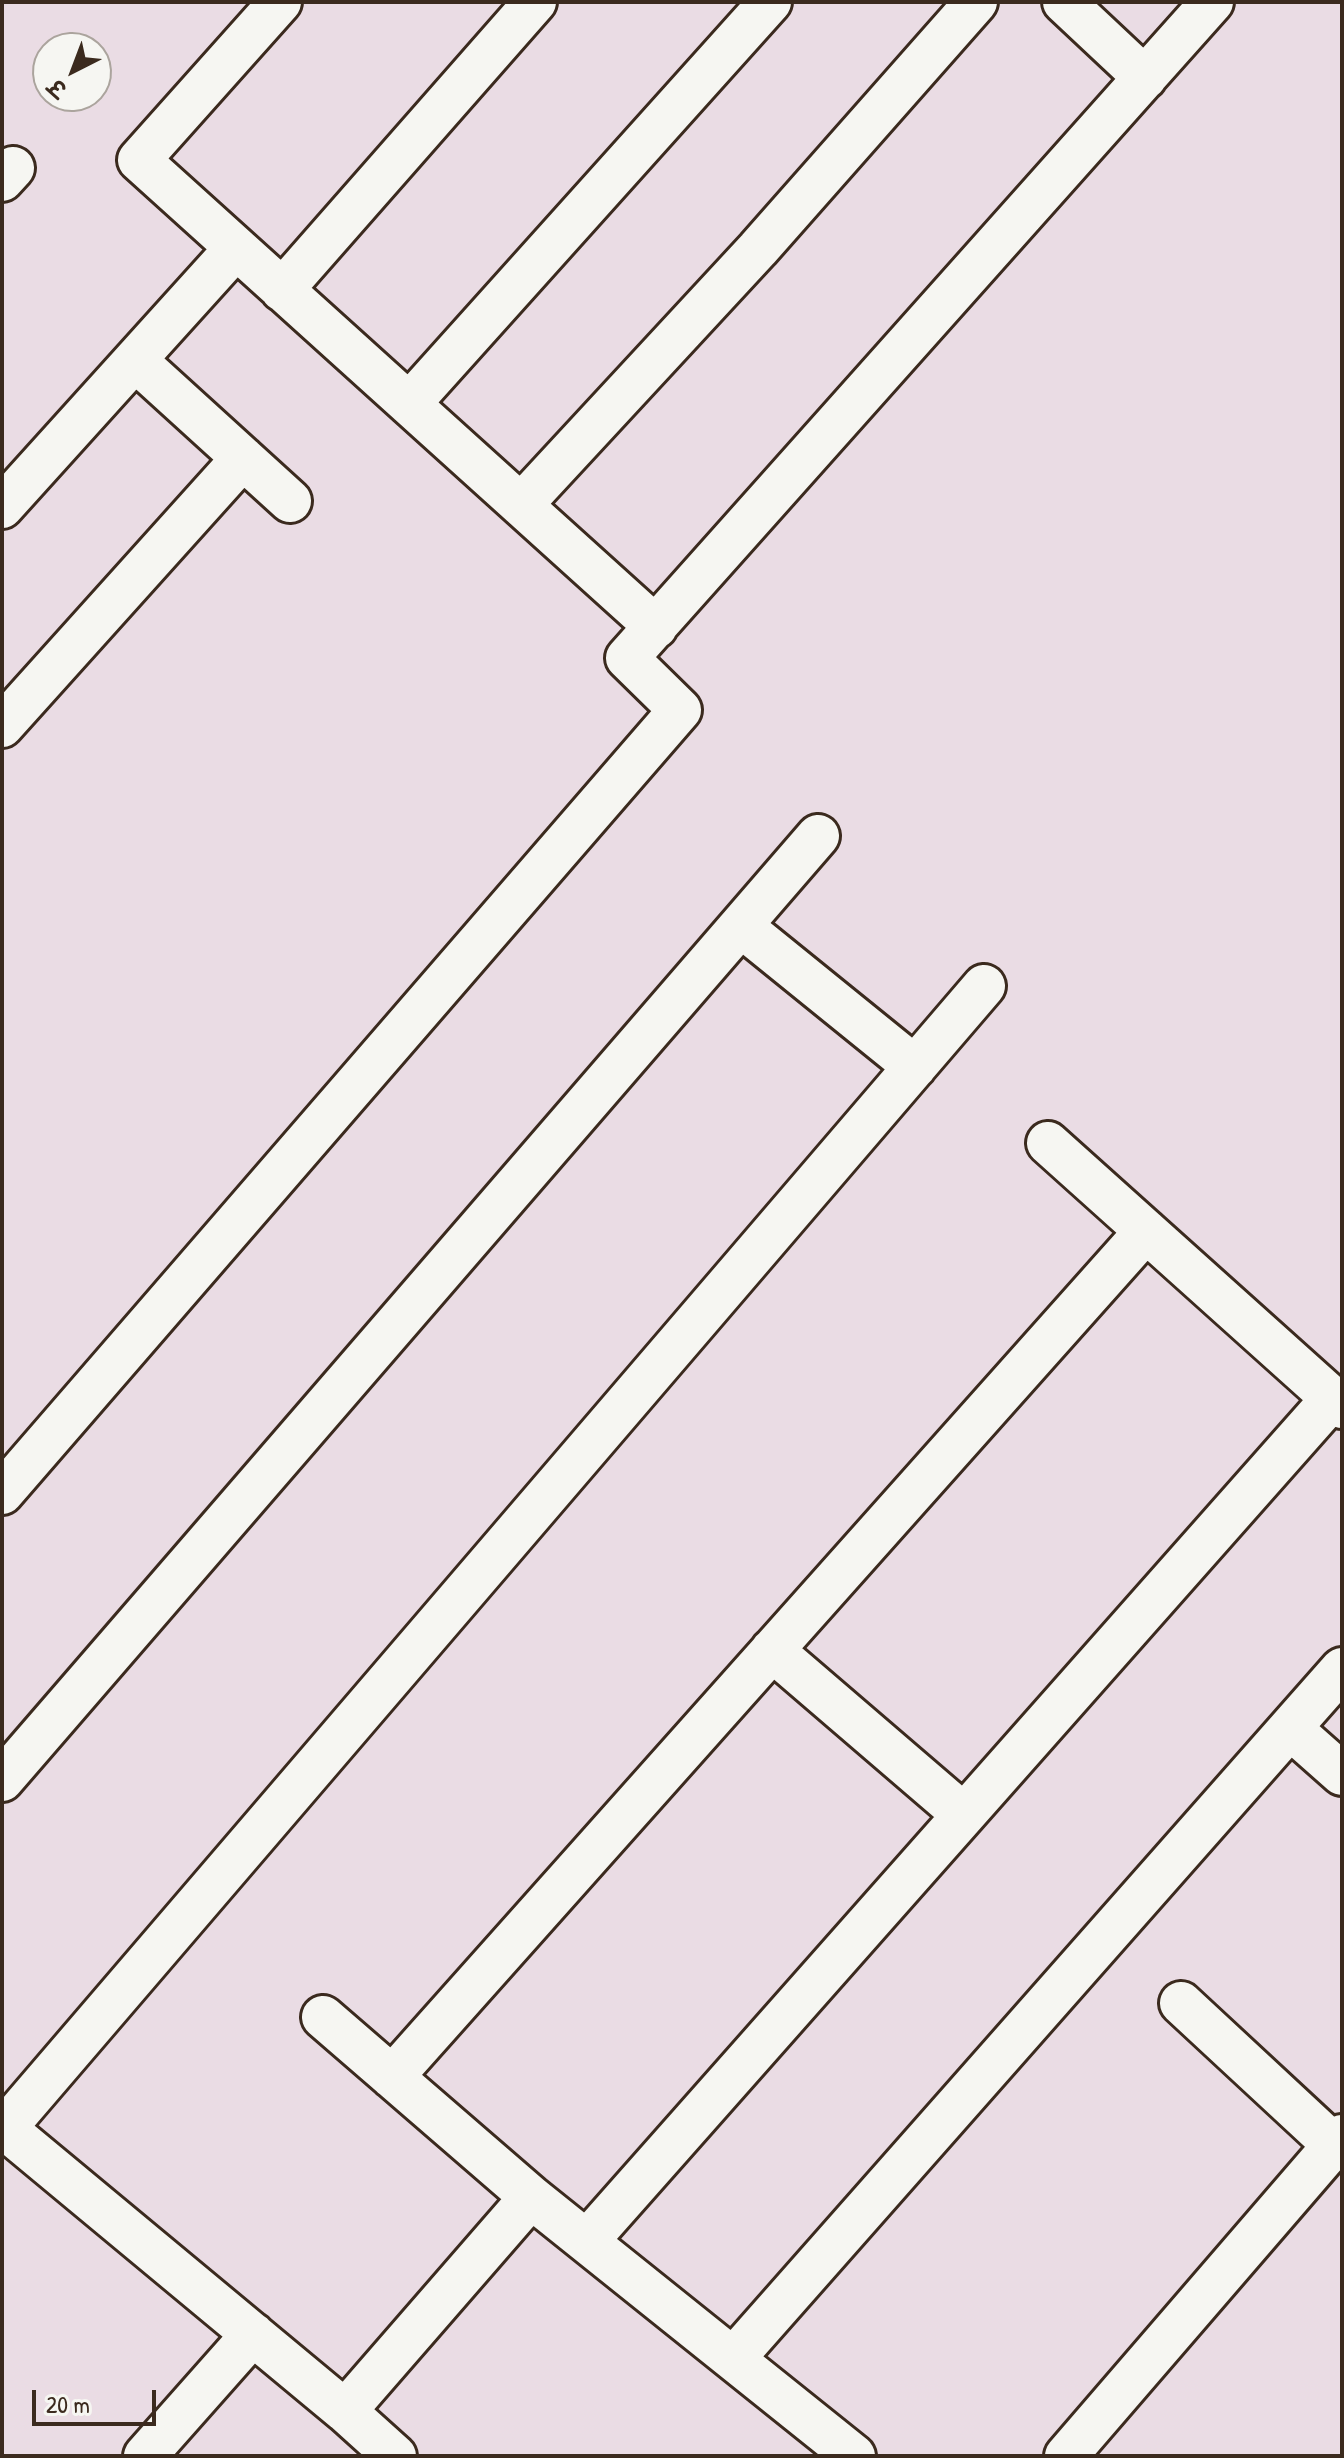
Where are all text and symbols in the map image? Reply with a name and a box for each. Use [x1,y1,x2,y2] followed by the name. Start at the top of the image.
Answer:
[32,32,112,112] north arrow
[42,72,73,104] text: उ
[36,2374,160,2424] scale bar
[46,2388,90,2420] text: 20 m

